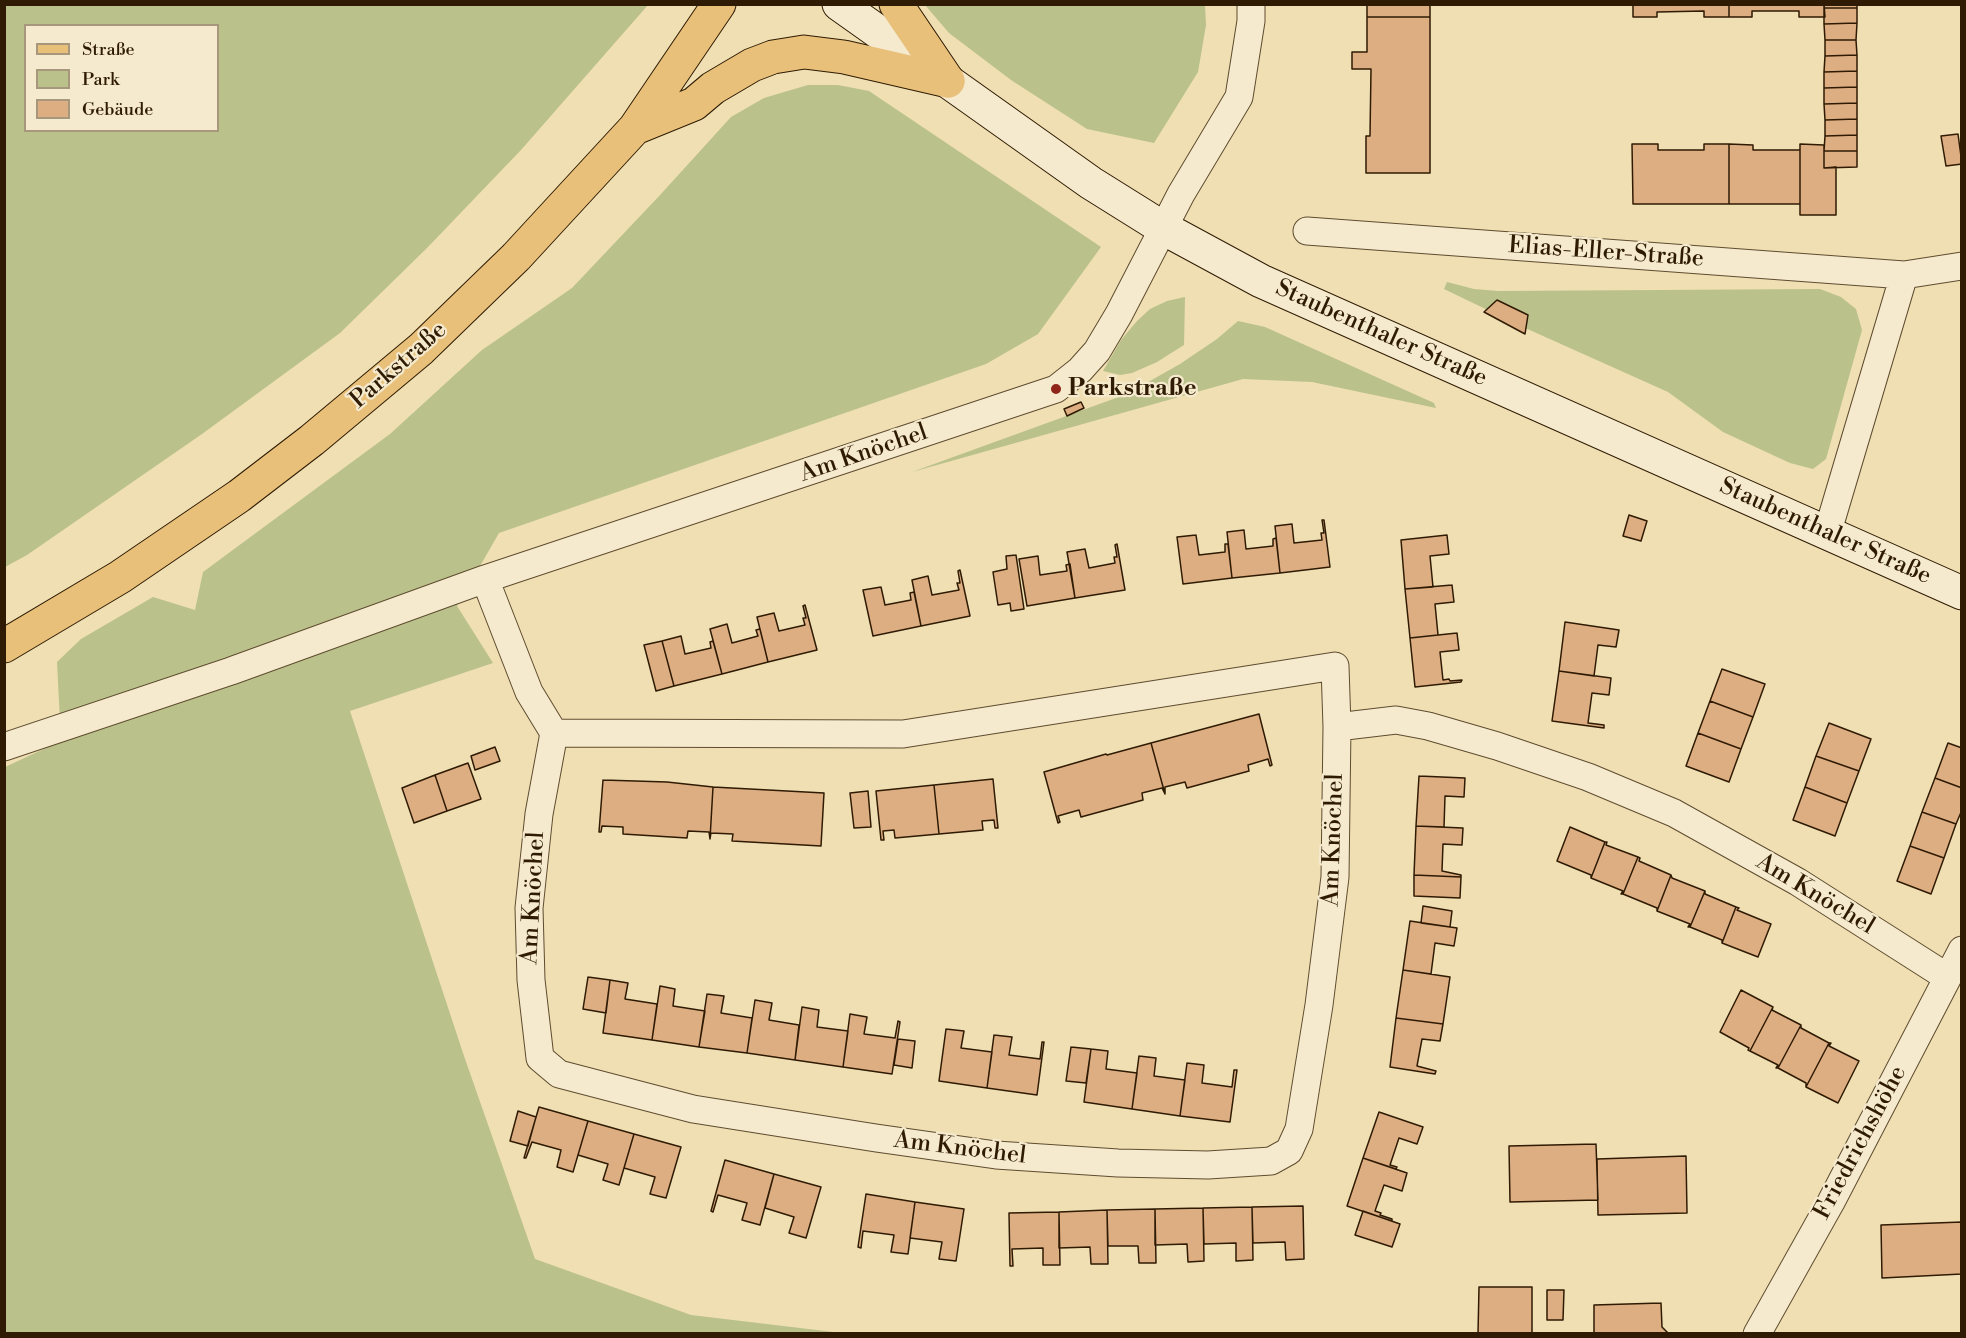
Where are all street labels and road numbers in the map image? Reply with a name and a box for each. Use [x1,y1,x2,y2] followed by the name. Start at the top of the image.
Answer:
[1507,232,1705,274] street label: Elias-Eller-Straße
[1271,274,1491,394] street label: Staubenthaler Straße
[345,316,453,416] street label: Parkstraße
[796,419,932,489] street label: Am Knöchel
[1715,472,1935,592] street label: Staubenthaler Straße
[1317,773,1351,907] street label: Am Knöchel
[516,831,552,965] street label: Am Knöchel
[1751,848,1879,942] street label: Am Knöchel
[1808,1061,1914,1225] street label: Friedrichshöhe
[892,1127,1028,1171] street label: Am Knöchel

